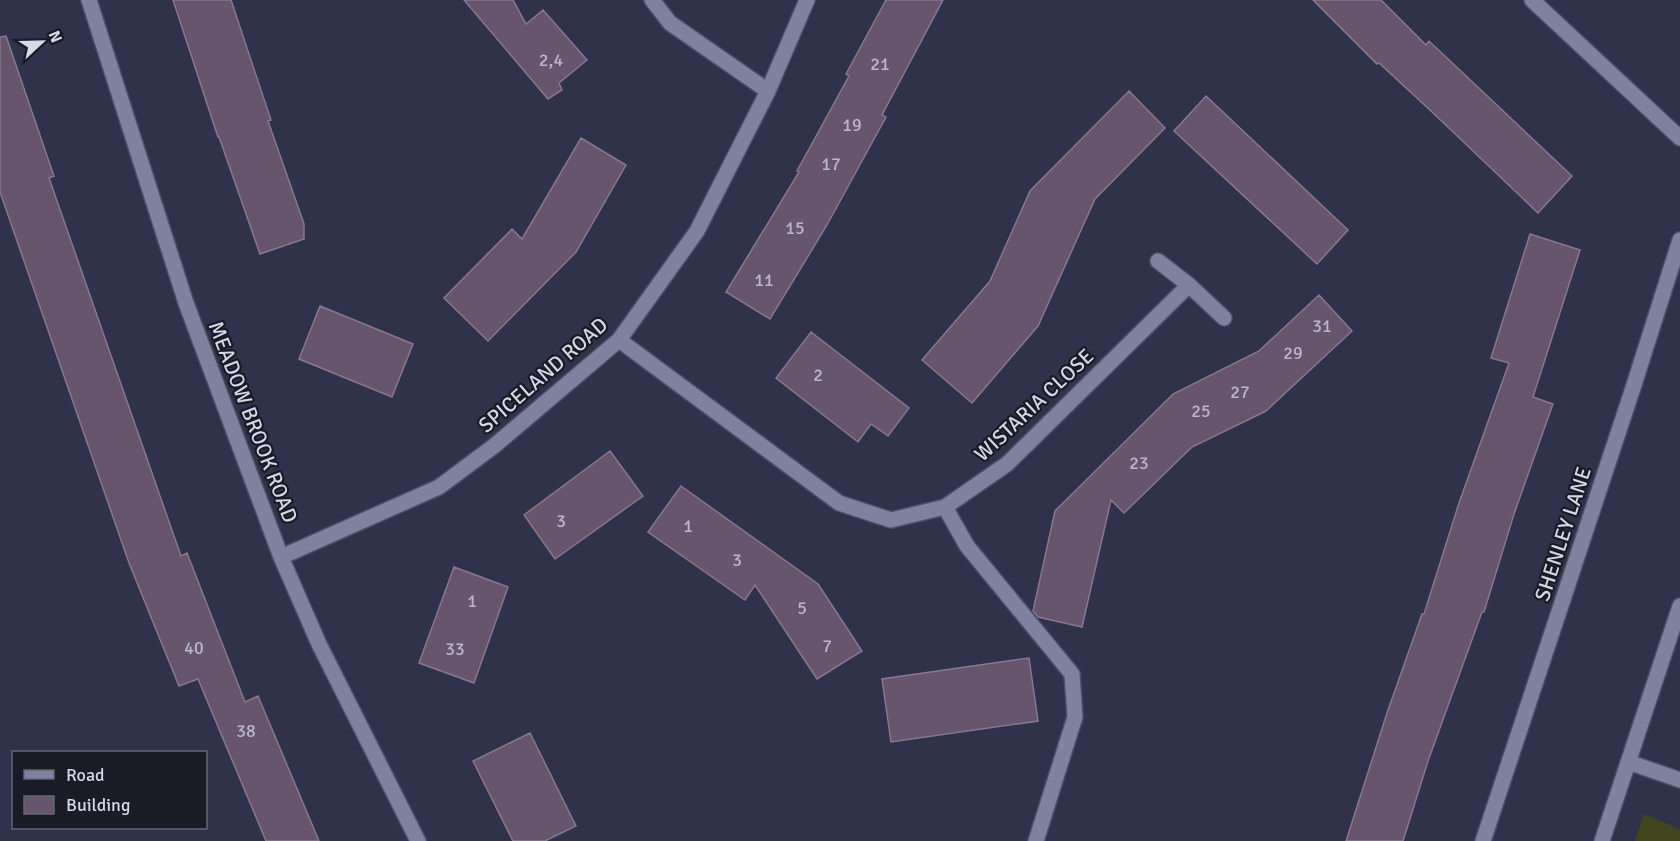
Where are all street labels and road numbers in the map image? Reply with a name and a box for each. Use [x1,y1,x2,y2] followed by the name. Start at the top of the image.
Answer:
[473,312,613,438] street label: SPICELAND ROAD
[203,318,303,526] street label: MEADOW BROOK ROAD
[969,343,1099,467] street label: WISTARIA CLOSE
[1529,464,1597,604] street label: SHENLEY LANE

